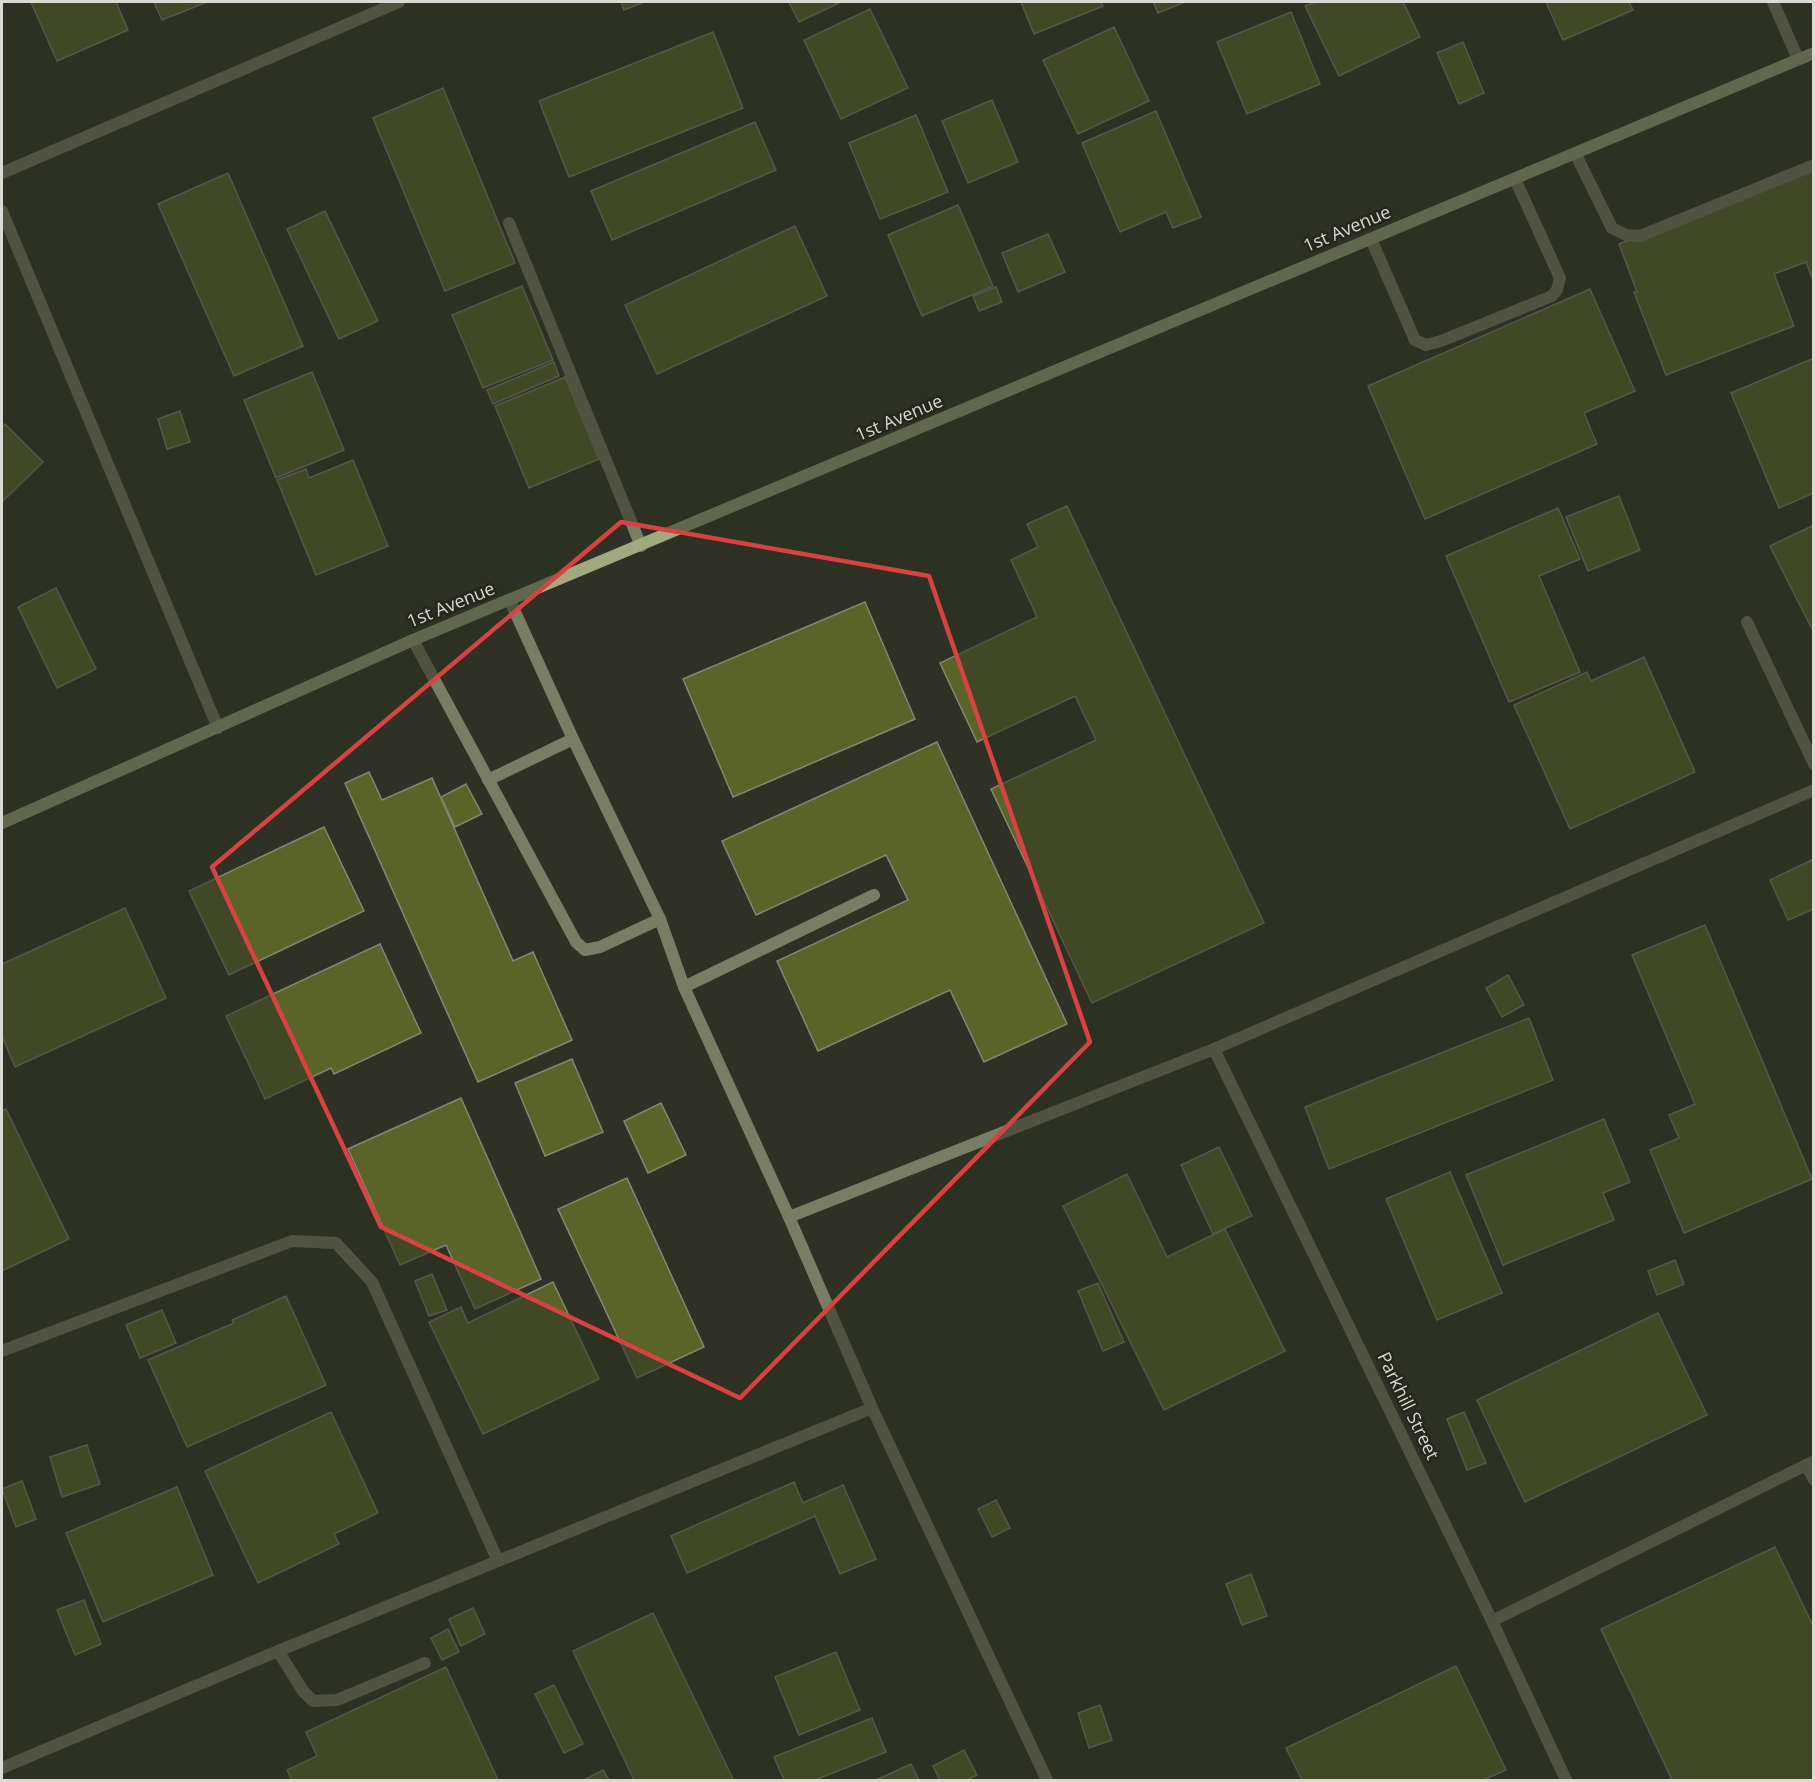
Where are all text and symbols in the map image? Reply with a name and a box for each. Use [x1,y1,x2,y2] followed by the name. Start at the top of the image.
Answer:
[1299,199,1394,257] street label: 1st Avenue
[851,388,946,446] street label: 1st Avenue
[403,576,498,633] street label: 1st Avenue
[1372,1348,1445,1464] street label: Parkhill Street

